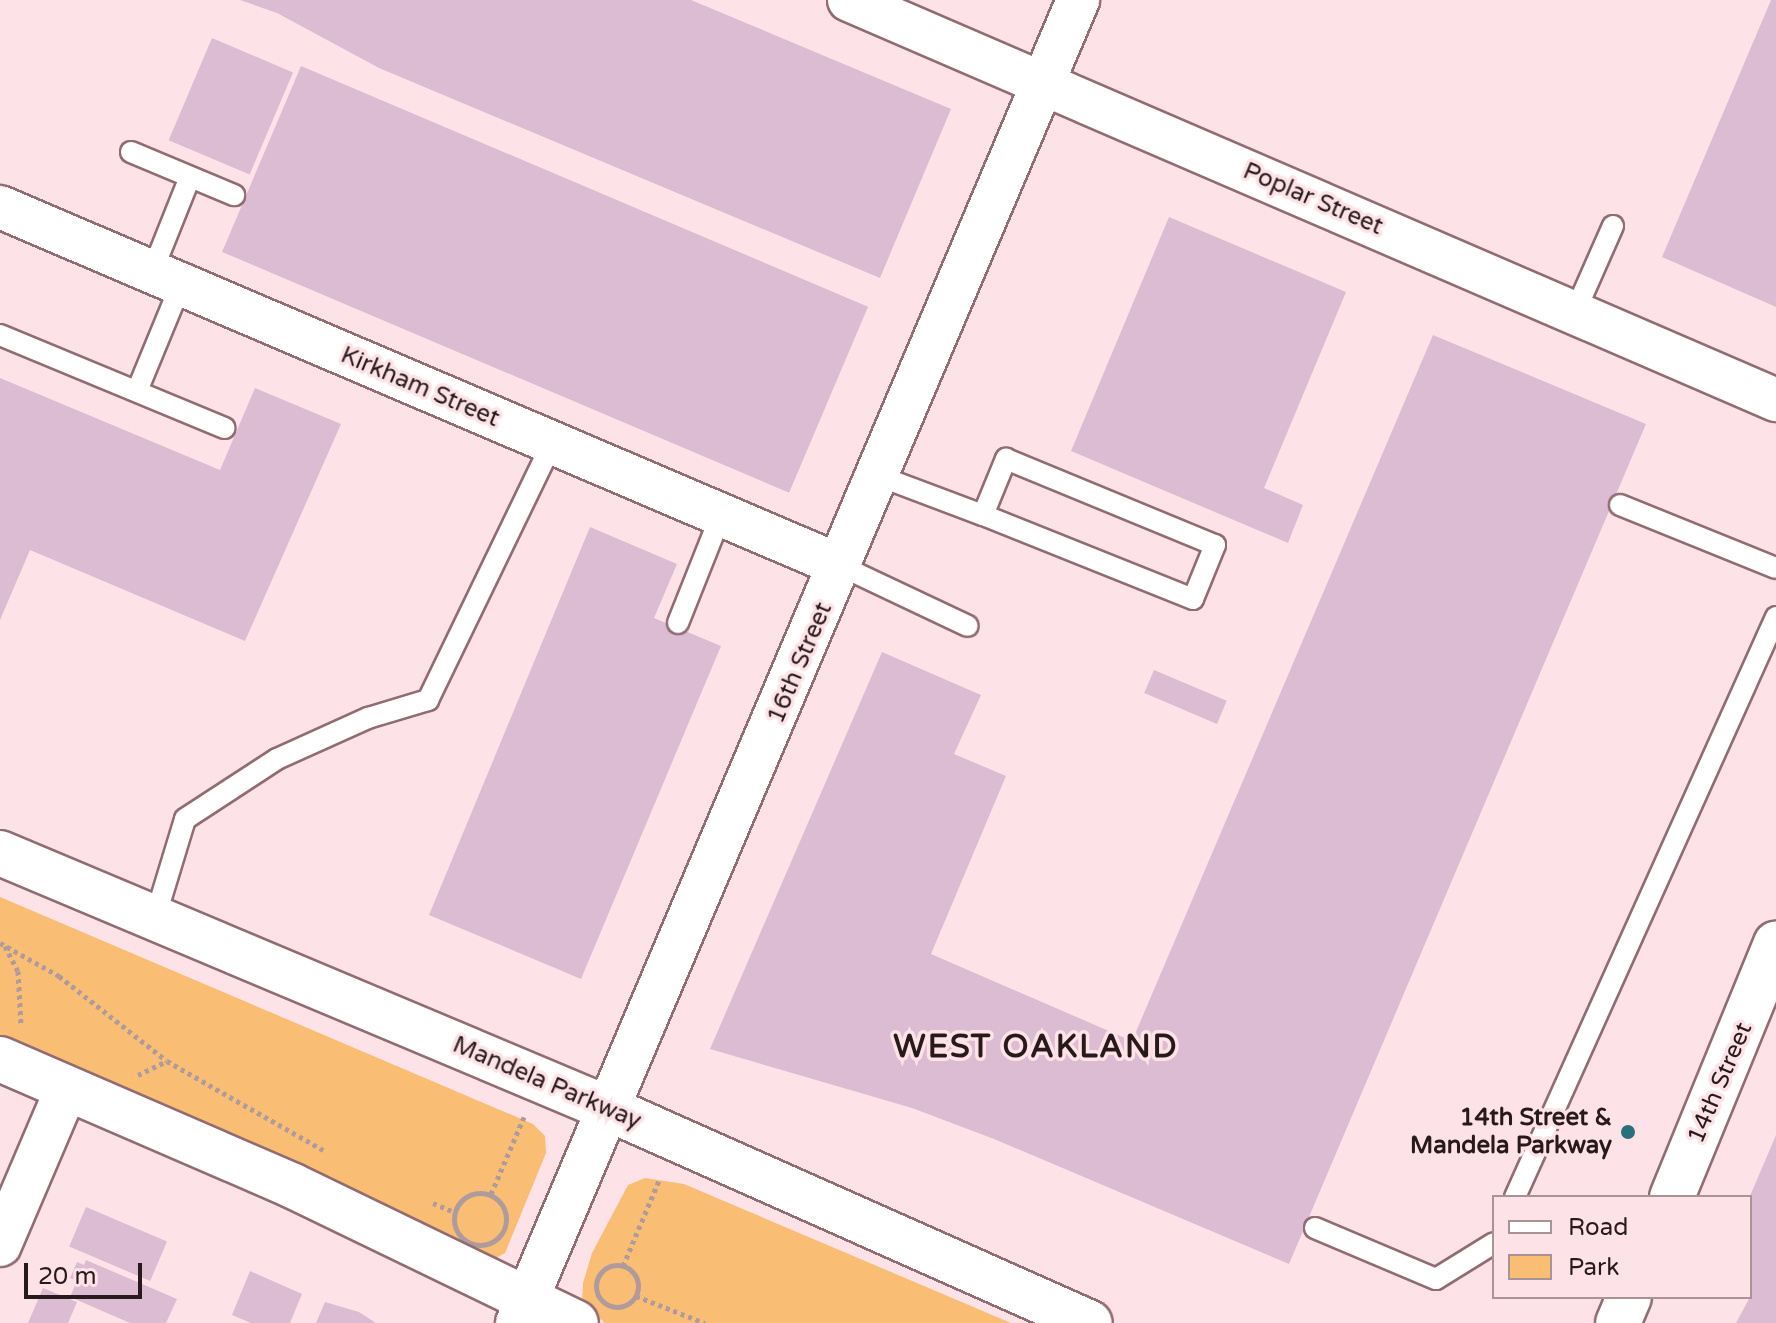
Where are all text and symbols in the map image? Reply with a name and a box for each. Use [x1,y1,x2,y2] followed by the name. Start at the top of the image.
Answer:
[1239,157,1387,241] street label: Poplar Street
[336,341,504,433] street label: Kirkham Street
[762,598,838,728] street label: 16th Street
[1682,1018,1758,1148] street label: 14th Street
[893,1028,1179,1066] district label: WEST OAKLAND
[448,1030,646,1136] street label: Mandela Parkway
[1410,1104,1612,1160] place label: 14th Street & Mandela Parkway
[1619,1123,1637,1141] marker: 14th Street & Mandela Parkway
[1492,1195,1752,1299] legend
[1568,1213,1628,1242] text: Road
[28,1247,146,1297] scale bar
[1568,1253,1619,1282] text: Park
[38,1262,96,1291] text: 20 m

